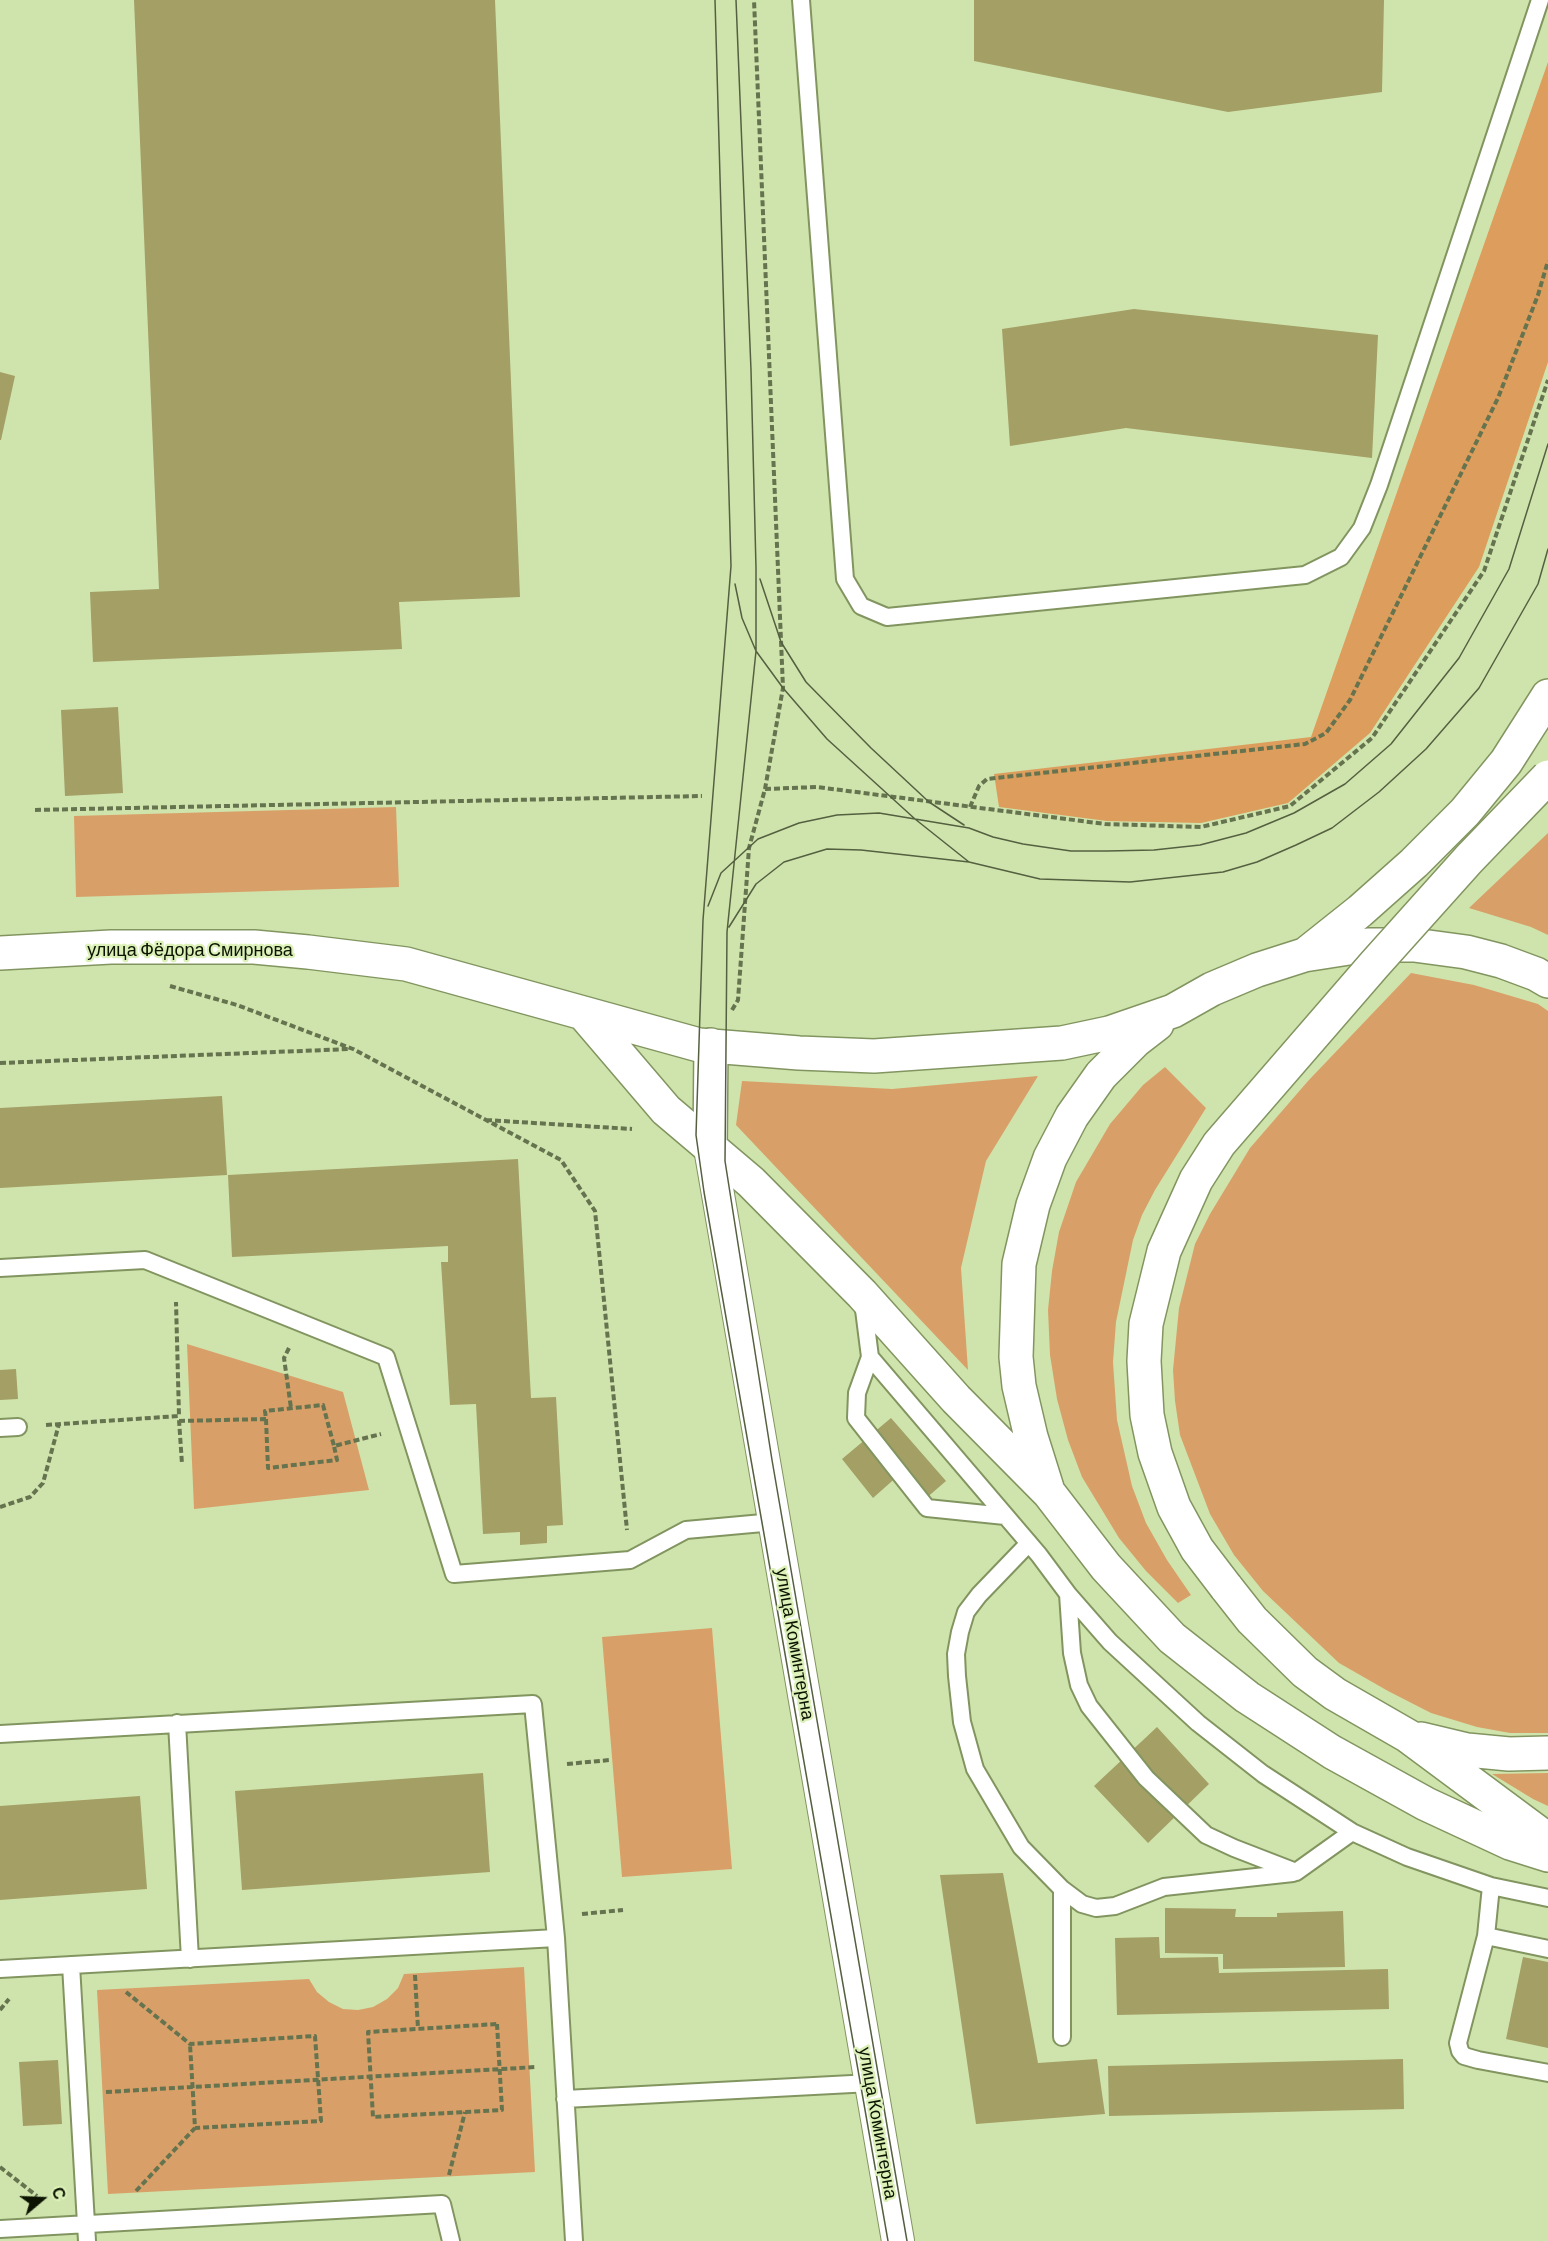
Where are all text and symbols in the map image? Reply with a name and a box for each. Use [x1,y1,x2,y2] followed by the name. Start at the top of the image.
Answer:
[87,939,293,961] street label: улица Фёдора Смирнова
[771,1566,819,1722] street label: улица Коминтерна
[854,2045,902,2201] street label: улица Коминтерна
[12,2169,72,2229] north arrow
[49,2184,70,2202] text: С

